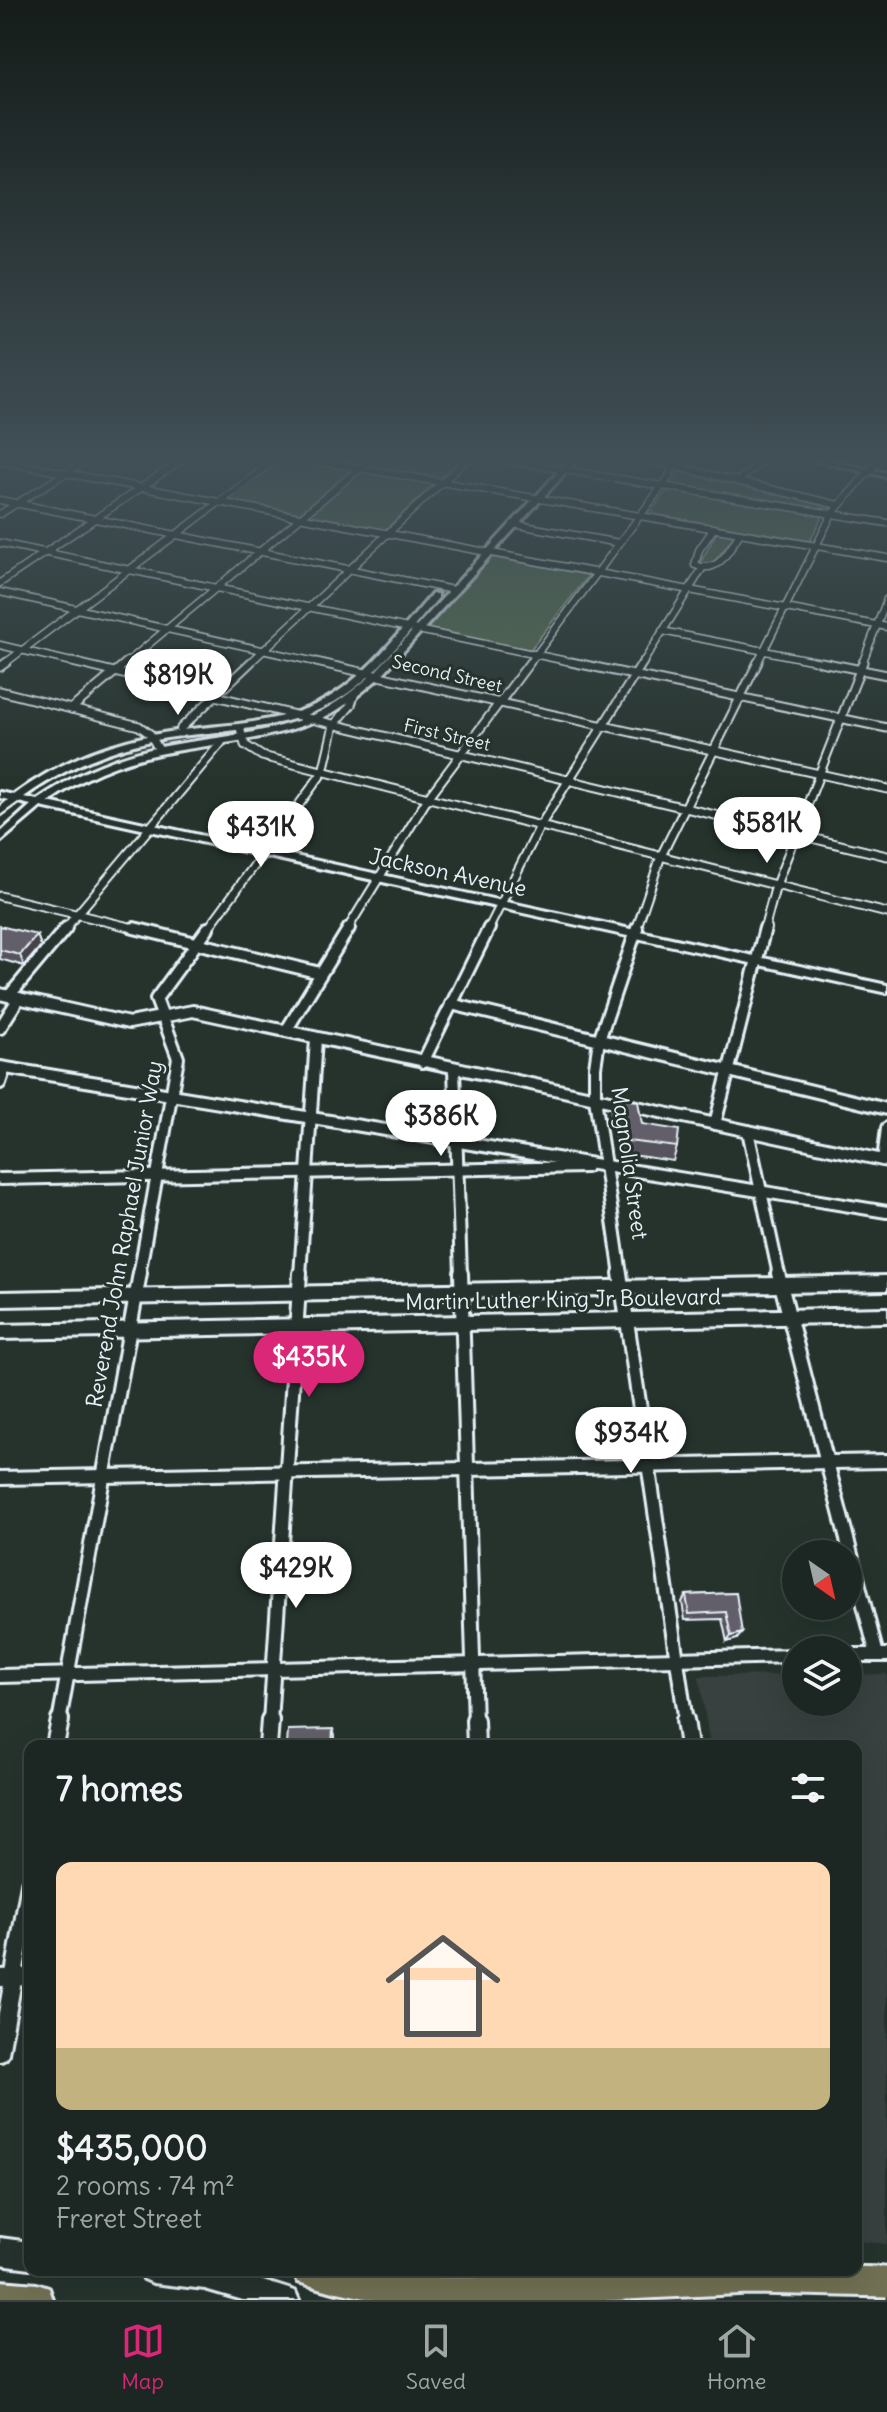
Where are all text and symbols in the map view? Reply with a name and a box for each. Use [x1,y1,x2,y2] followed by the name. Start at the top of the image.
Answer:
[122,649,234,717] pin: $819K
[390,650,504,697] street label: Second Street
[143,658,213,691] text: $819K
[402,713,493,756] street label: First Street
[711,797,823,865] pin: $581K
[205,801,317,869] pin: $431K
[732,806,802,839] text: $581K
[226,810,296,843] text: $431K
[367,842,529,902] street label: Jackson Avenue
[80,1058,168,1410] street label: Reverend John Raphael Junior Way
[605,1085,655,1241] street label: Magnolia Street
[385,1090,497,1158] pin: $386K
[403,1099,479,1132] text: $386K
[405,1282,721,1316] street label: Martin Luther King Jr Boulevard
[253,1331,365,1399] pin: $435K
[271,1340,347,1373] text: $435K
[575,1407,687,1475] pin: $934K
[593,1416,669,1449] text: $934K
[782,1540,862,1620] north arrow
[782,1540,862,1716] map controls
[240,1542,352,1610] pin: $429K
[259,1551,333,1584] text: $429K
[782,1636,862,1716] button: layers
[786,1766,830,1810] icon: filters
[56,1767,183,1810] text: 7 homes
[371,1914,515,2058] icon: home
[56,2126,208,2169] text: $435,000
[56,2169,235,2202] text: 2 rooms · 74 m²
[56,2202,202,2235] text: Freret Street
[121,2319,165,2395] tab: Map
[406,2319,466,2395] tab: Saved
[707,2319,766,2395] tab: Home

